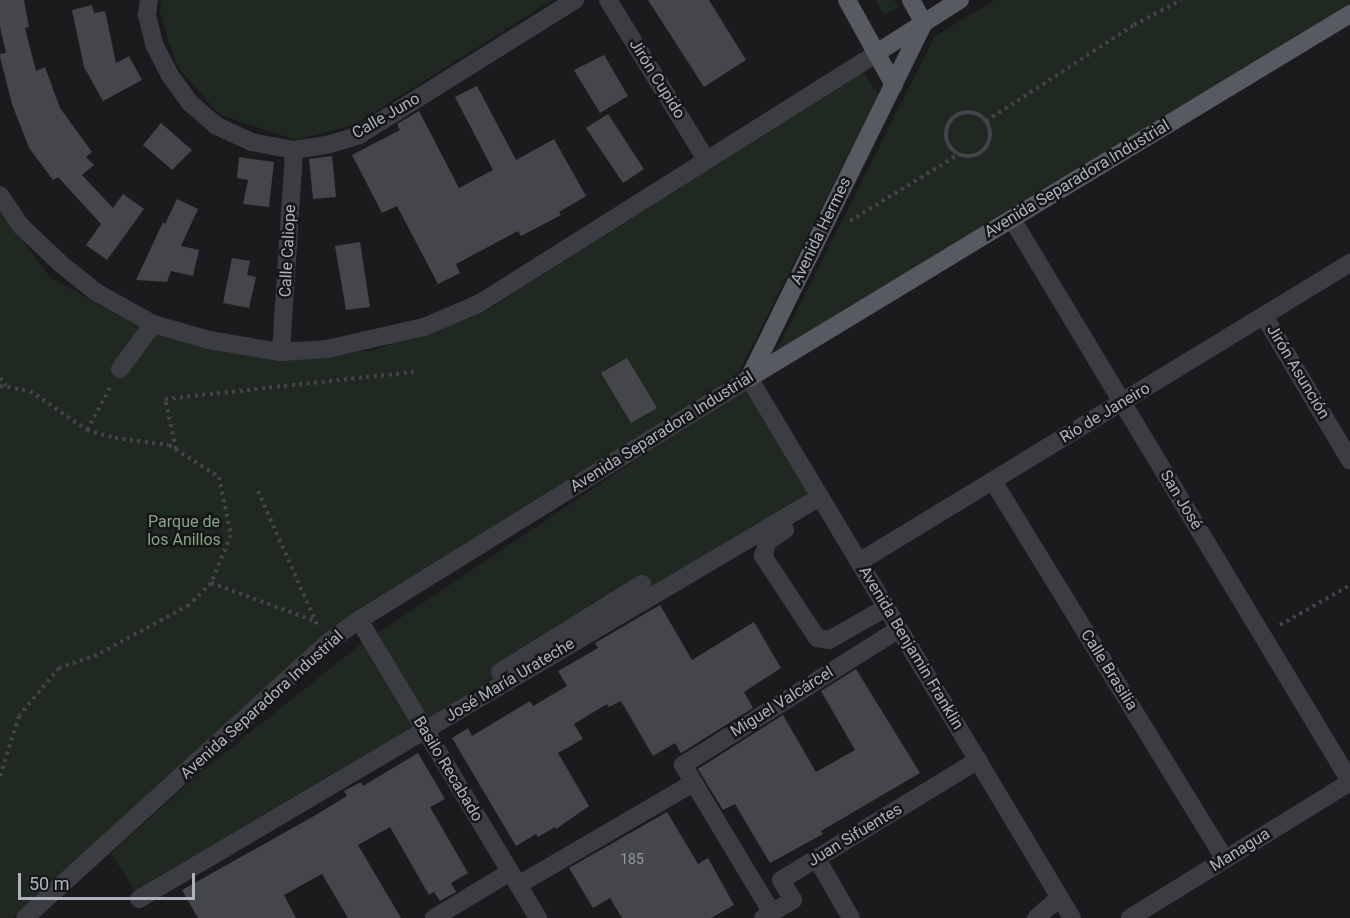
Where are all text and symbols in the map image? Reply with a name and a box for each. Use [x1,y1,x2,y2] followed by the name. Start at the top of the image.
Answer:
[625,36,689,122] street label: Jirón Cupido
[349,89,423,143] street label: Calle Juno
[981,116,1173,242] street label: Avenida Separadora Industrial
[787,174,855,288] street label: Avenida Hermes
[276,204,300,298] street label: Calle Caliope
[1262,321,1334,423] street label: Jirón Asunción
[567,368,757,496] street label: Avenida Separadora Industrial
[1057,379,1153,447] street label: Río de Janeiro
[1156,467,1206,533] street label: San José
[147,512,221,550] park label: Parque de los Anillos
[855,563,967,733] street label: Avenida Benjamin Franklin
[1077,626,1141,714] street label: Calle Brasilia
[177,627,347,783] street label: Avenida Separadora Industrial
[442,634,578,726] street label: José María Urateche
[727,663,837,741] street label: Miguel Valcárcel
[409,713,487,825] street label: Basilo Recabado
[805,799,905,871] street label: Juan Sifuentes
[1207,824,1273,876] street label: Managua
[620,851,644,867] house number: 185
[21,861,198,899] scale bar
[29,873,69,894] text: 50 m

